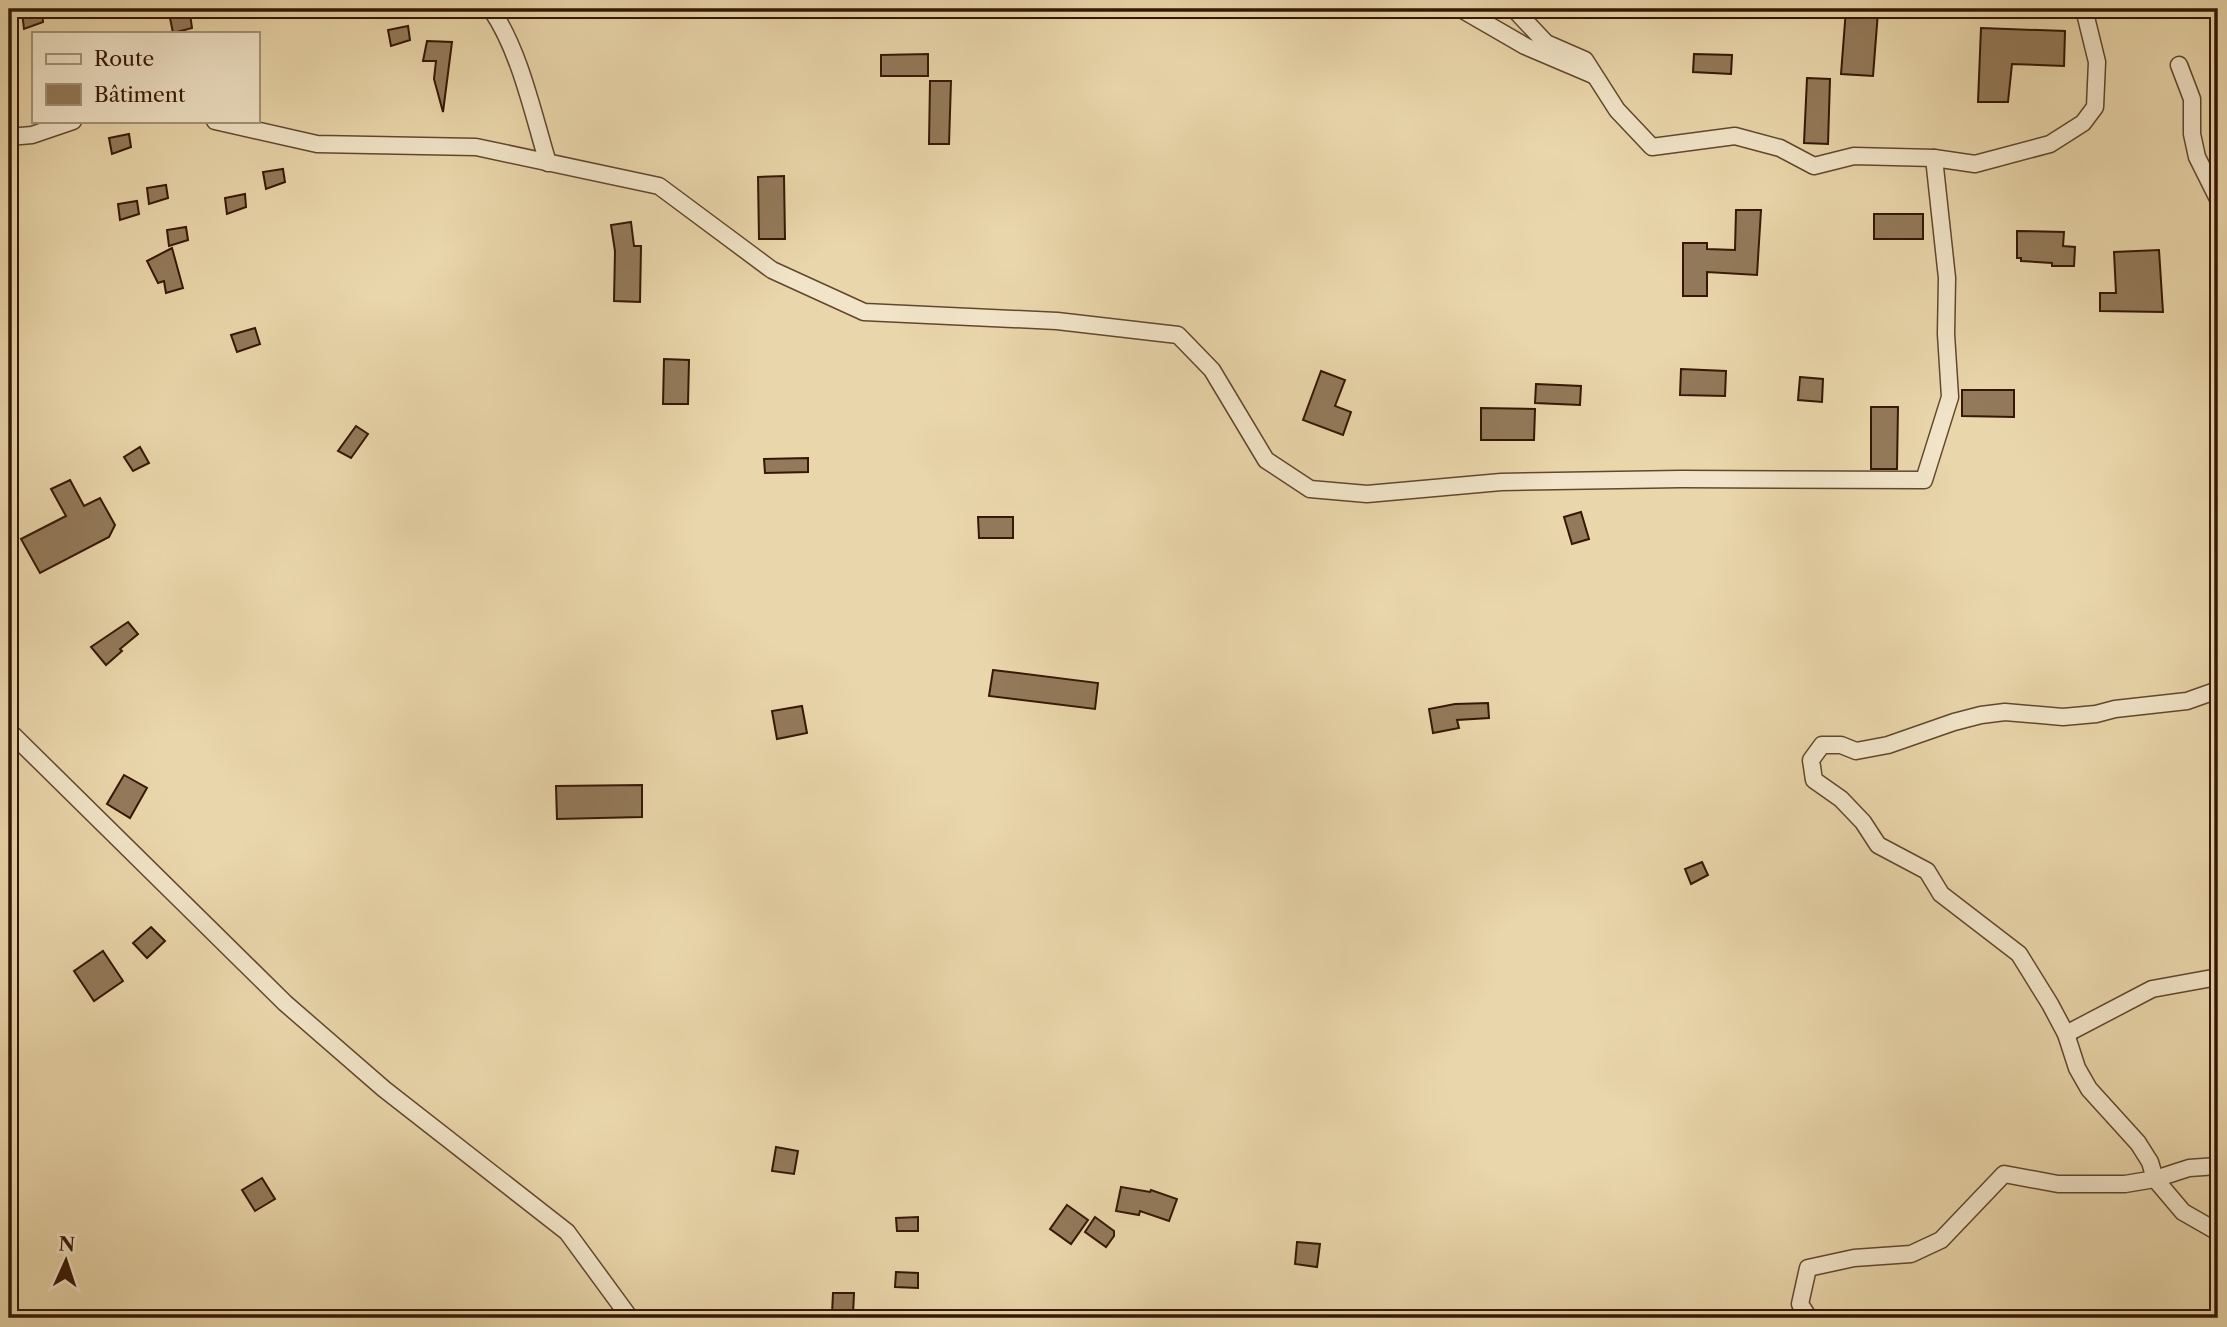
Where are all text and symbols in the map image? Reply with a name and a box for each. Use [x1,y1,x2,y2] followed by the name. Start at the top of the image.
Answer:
[32,32,259,122] legend
[94,46,154,71] text: Route
[94,82,186,107] text: Bâtiment
[32,1226,102,1296] north arrow
[58,1233,76,1256] text: N

